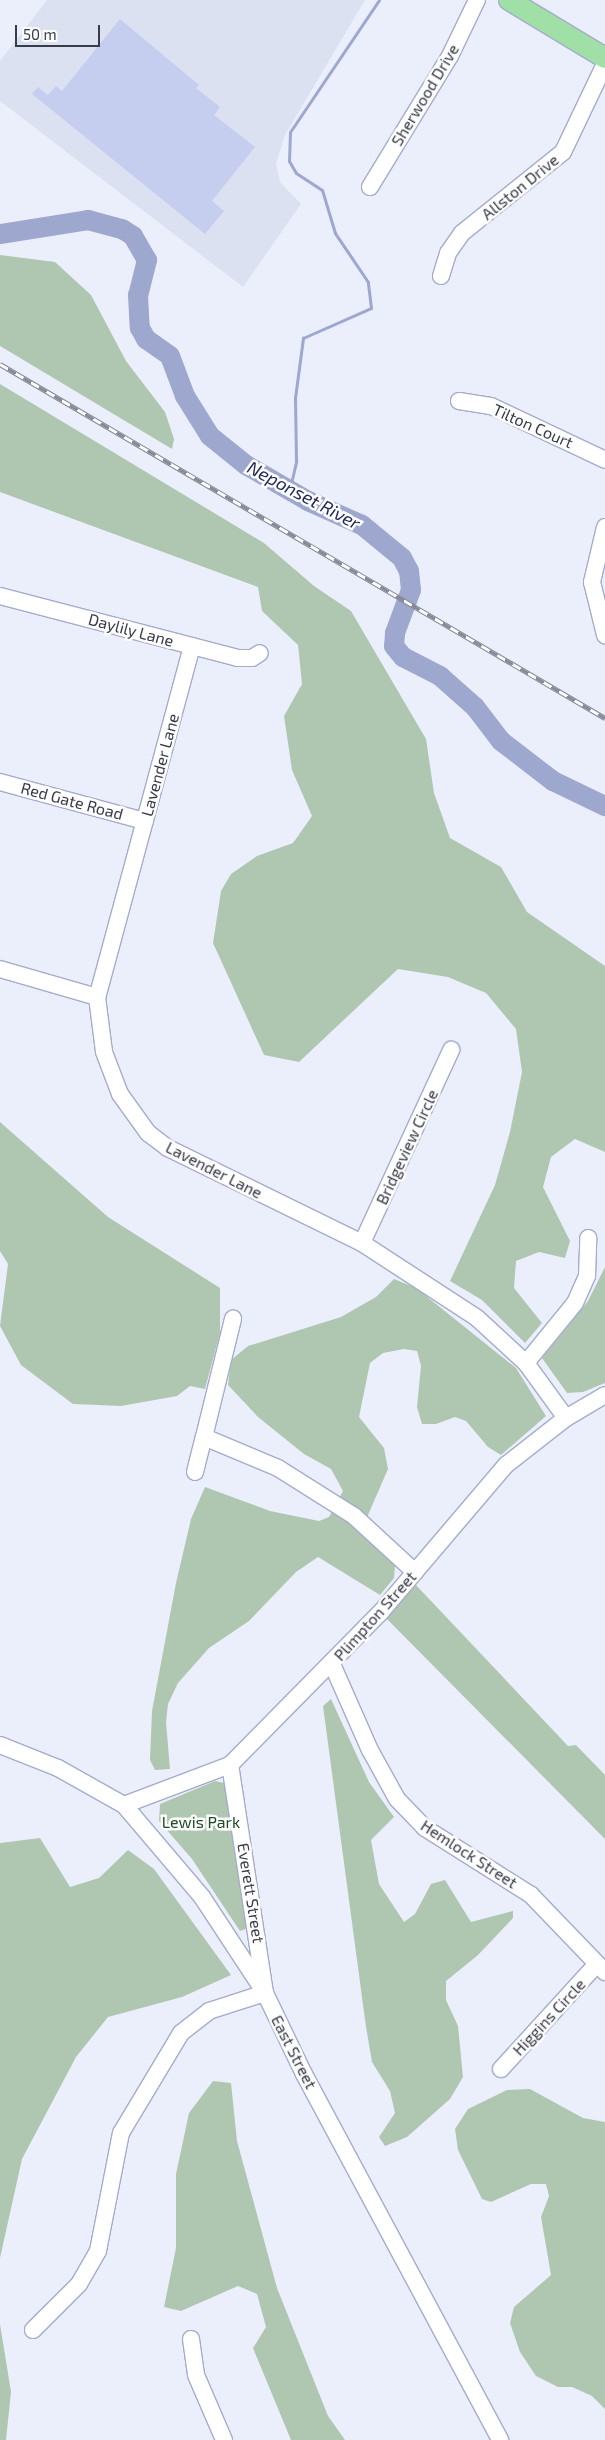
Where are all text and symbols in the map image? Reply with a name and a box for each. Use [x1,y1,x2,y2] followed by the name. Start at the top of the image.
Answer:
[18,15,102,47] scale bar
[23,25,57,43] text: 50 m
[387,41,463,149] street label: Sherwood Drive
[478,150,562,224] street label: Allston Drive
[490,400,576,452] street label: Tilton Court
[244,456,364,534] water label: Neponset River
[86,609,176,651] street label: Daylily Lane
[137,711,183,819] street label: Lavender Lane
[19,778,125,824] street label: Red Gate Road
[372,1086,442,1208] street label: Bridgeview Circle
[162,1137,266,1203] street label: Lavender Lane
[330,1567,420,1665] street label: Plimpton Street
[162,1812,240,1832] park label: Lewis Park
[417,1816,521,1892] street label: Hemlock Street
[234,1842,268,1944] street label: Everett Street
[509,1975,589,2059] street label: Higgins Circle
[267,2012,321,2092] street label: East Street

